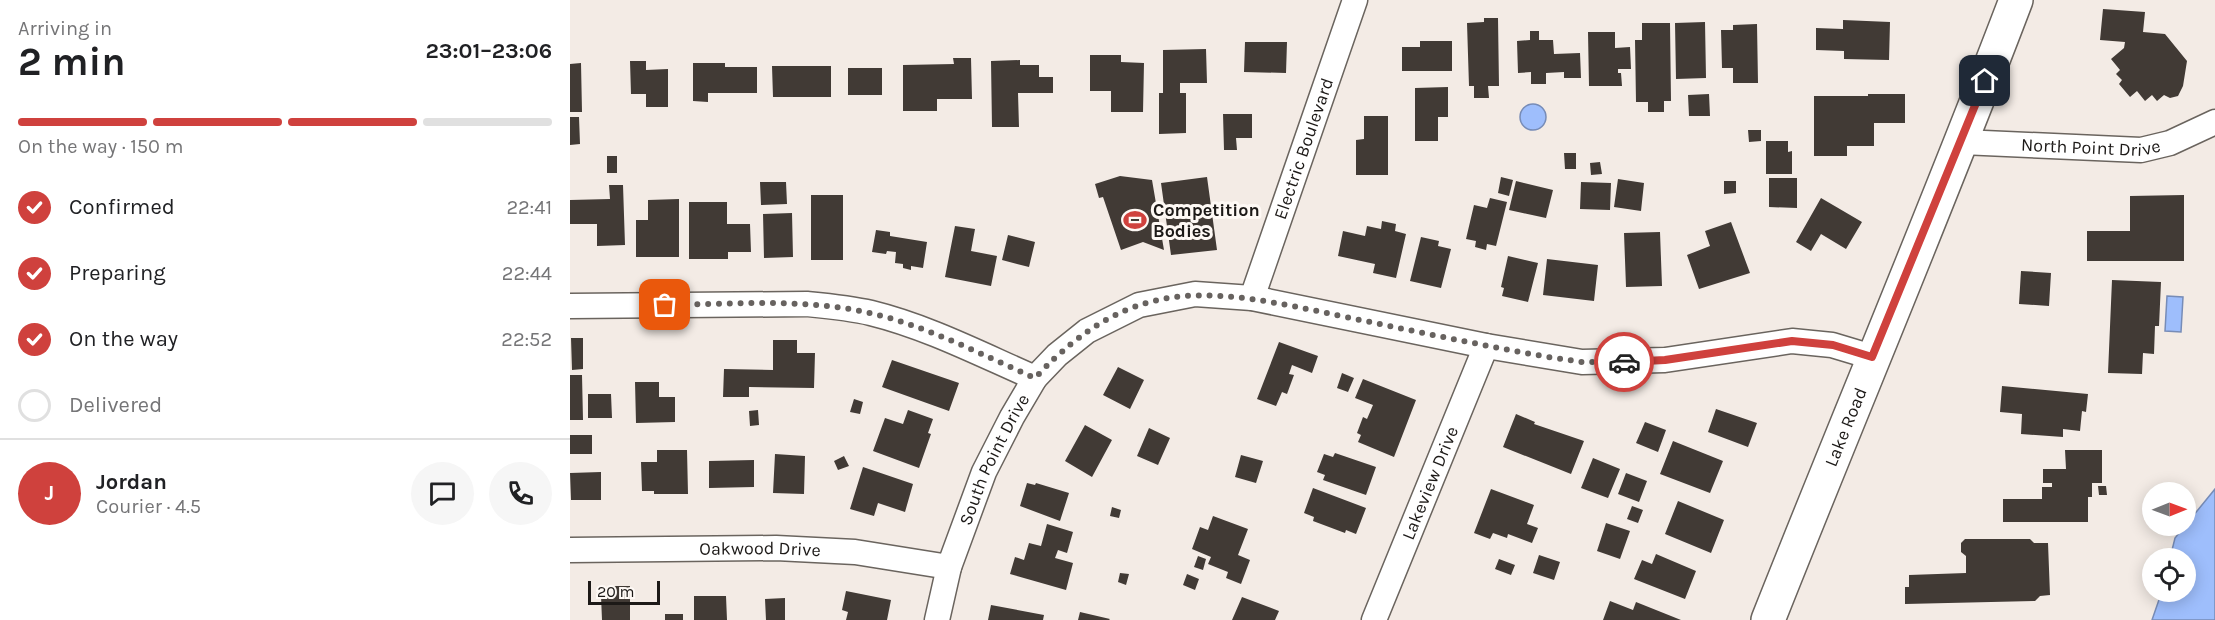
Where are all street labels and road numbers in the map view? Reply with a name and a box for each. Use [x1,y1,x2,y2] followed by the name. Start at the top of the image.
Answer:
[1269,75,1338,222] street label: Electric Boulevard
[2021,134,2163,161] street label: North Point Drive
[1820,384,1872,470] street label: Lake Road
[954,390,1034,528] street label: South Point Drive
[1397,423,1463,543] street label: Lakeview Drive
[699,537,821,561] street label: Oakwood Drive

